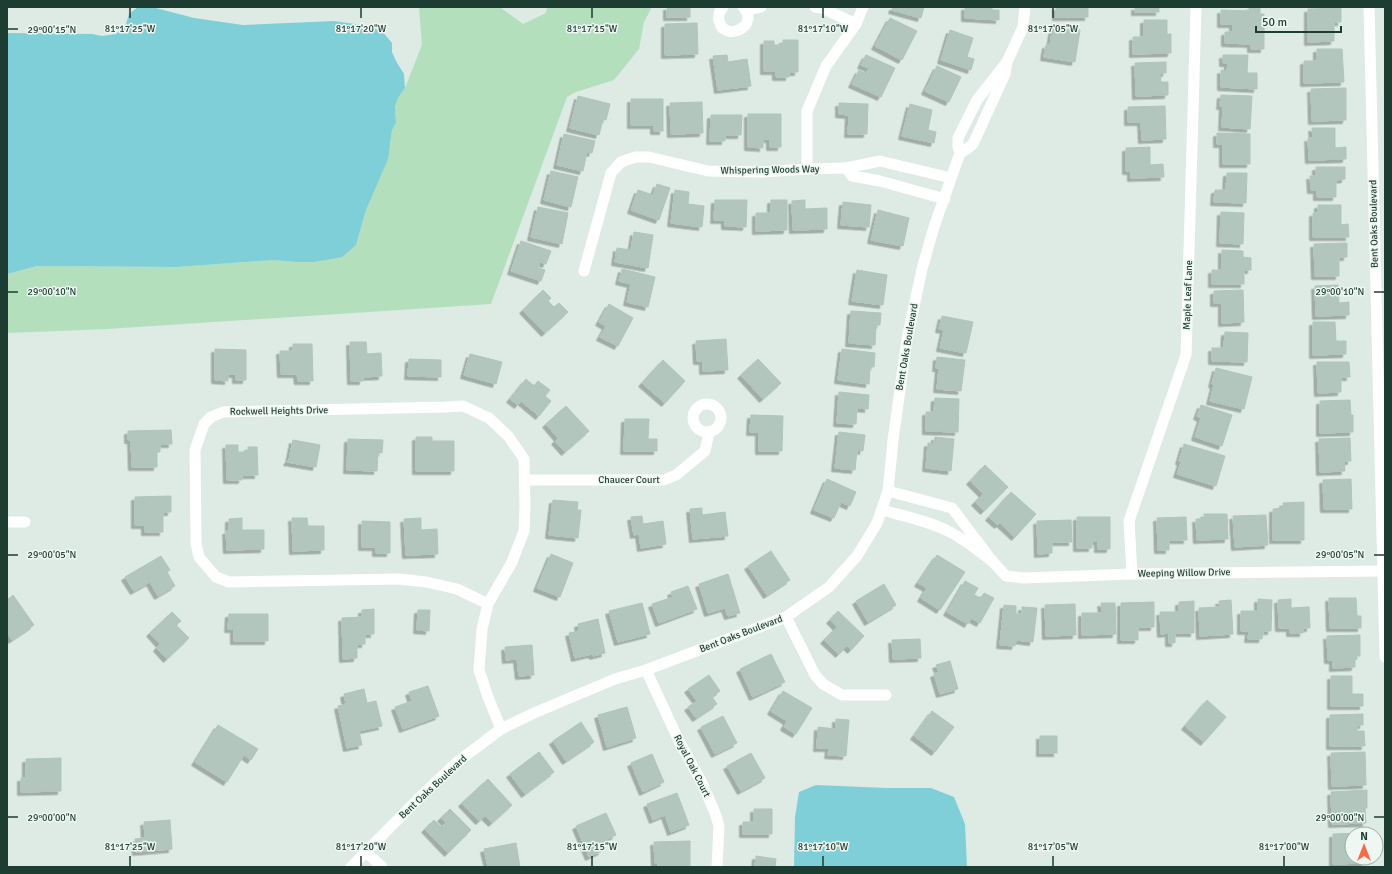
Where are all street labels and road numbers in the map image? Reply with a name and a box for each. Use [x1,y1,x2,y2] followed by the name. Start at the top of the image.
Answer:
[720,163,820,177] street label: Whispering Woods Way
[1367,180,1381,268] street label: Bent Oaks Boulevard
[1181,260,1195,330] street label: Maple Leaf Lane
[893,302,921,392] street label: Bent Oaks Boulevard
[230,404,328,418] street label: Rockwell Heights Drive
[598,474,660,486] street label: Chaucer Court
[1137,566,1231,580] street label: Weeping Willow Drive
[698,613,784,655] street label: Bent Oaks Boulevard
[671,733,713,800] street label: Royal Oak Court
[397,753,469,821] street label: Bent Oaks Boulevard

